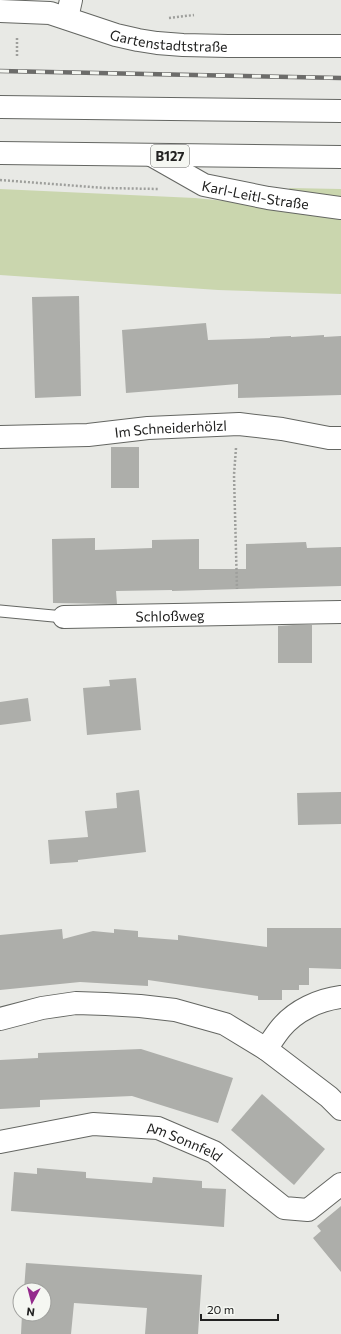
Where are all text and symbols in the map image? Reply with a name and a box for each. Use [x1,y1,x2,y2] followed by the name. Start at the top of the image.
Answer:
[108,25,228,54] street label: Gartenstadtstraße
[151,145,189,167] road number: B127
[200,176,310,212] street label: Karl-Leitl-Straße
[114,416,227,440] street label: Im Schneiderhölzl
[135,606,205,624] street label: Schloßweg
[146,1119,226,1164] street label: Am Sonnfeld
[12,1282,52,1322] north arrow
[201,1296,278,1322] scale bar
[207,1302,234,1316] text: 20 m
[26,1305,36,1319] text: N

